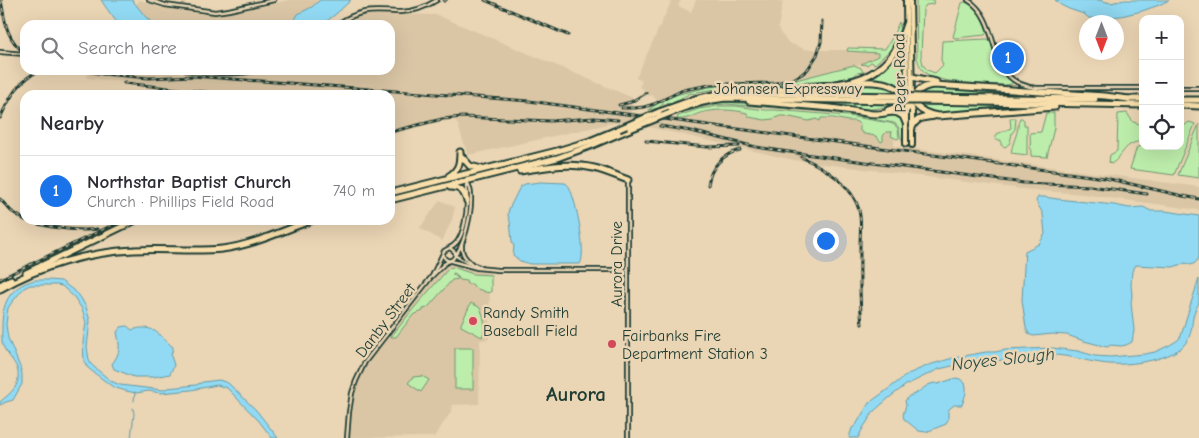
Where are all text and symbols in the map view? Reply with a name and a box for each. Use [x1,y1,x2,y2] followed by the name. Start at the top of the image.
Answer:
[1079,15,1124,60] north arrow
[1139,15,1184,150] map controls
[1139,15,1184,60] button: +
[20,20,395,75] search box
[890,33,910,113] street label: Peger Road
[38,34,66,62] icon: search
[78,37,177,59] text: Search here
[992,39,1024,77] pin: 1
[1139,60,1184,105] button: −
[714,80,863,98] street label: Johansen Expressway
[1139,105,1184,150] button: locate
[40,111,104,135] text: Nearby
[87,171,291,193] text: Northstar Baptist Church
[53,182,59,200] text: 1
[333,182,375,200] text: 740 m
[87,193,274,211] text: Church · Phillips Field Road
[608,221,626,307] street label: Aurora Drive
[813,228,839,254] your location
[352,280,420,361] street label: Danby Street
[483,304,578,340] place label: Randy Smith Baseball Field
[467,315,479,327] marker: Randy Smith Baseball Field
[622,327,768,363] place label: Fairbanks Fire Department Station 3
[606,338,618,350] marker: Fairbanks Fire Department Station 3
[950,344,1056,375] water label: Noyes Slough
[546,382,606,406] district label: Aurora

